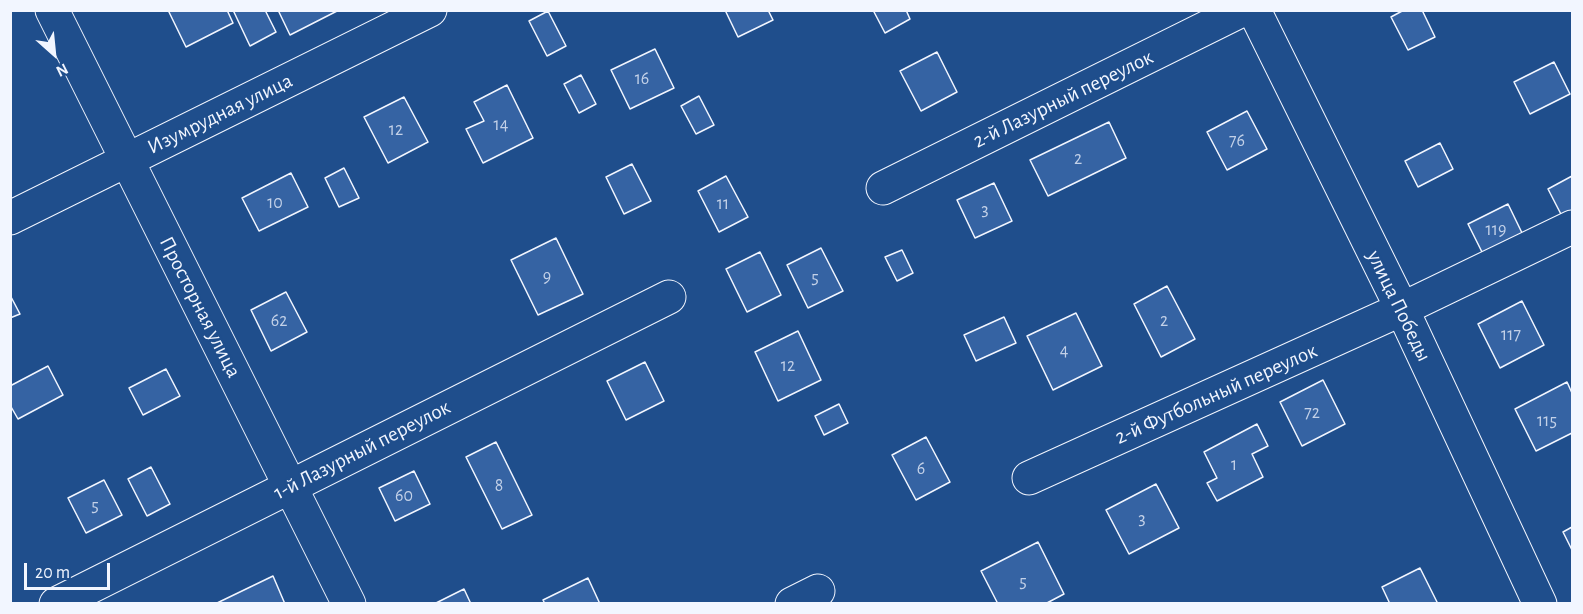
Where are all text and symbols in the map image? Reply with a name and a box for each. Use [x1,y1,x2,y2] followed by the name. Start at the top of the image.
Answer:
[24,24,84,84] north arrow
[969,44,1157,154] street label: 2-й Лазурный переулок
[54,60,71,80] text: N
[143,68,297,160] street label: Изумрудная улица
[635,68,649,90] house number: 16
[494,114,508,136] house number: 14
[389,119,403,141] house number: 12
[1229,130,1245,152] house number: 76
[1074,148,1082,170] house number: 2
[267,192,283,214] house number: 10
[717,193,729,215] house number: 11
[981,199,989,221] house number: 3
[1486,219,1506,241] house number: 119
[154,232,246,382] street label: Просторная улица
[1361,246,1437,366] street label: улица Победы
[543,266,551,288] house number: 9
[811,267,819,289] house number: 5
[271,310,287,332] house number: 62
[1160,310,1168,332] house number: 2
[1501,324,1521,346] house number: 117
[1111,338,1321,450] street label: 2-й Футбольный переулок
[1060,340,1068,362] house number: 4
[781,355,795,377] house number: 12
[269,395,455,505] street label: 1-й Лазурный переулок
[1304,402,1320,424] house number: 72
[1537,410,1557,432] house number: 115
[1231,454,1237,476] house number: 1
[917,458,925,480] house number: 6
[495,475,503,497] house number: 8
[395,485,413,507] house number: 60
[91,495,99,517] house number: 5
[1138,508,1146,530] house number: 3
[27,551,112,589] scale bar
[35,564,70,582] text: 20 m
[1019,571,1027,593] house number: 5

